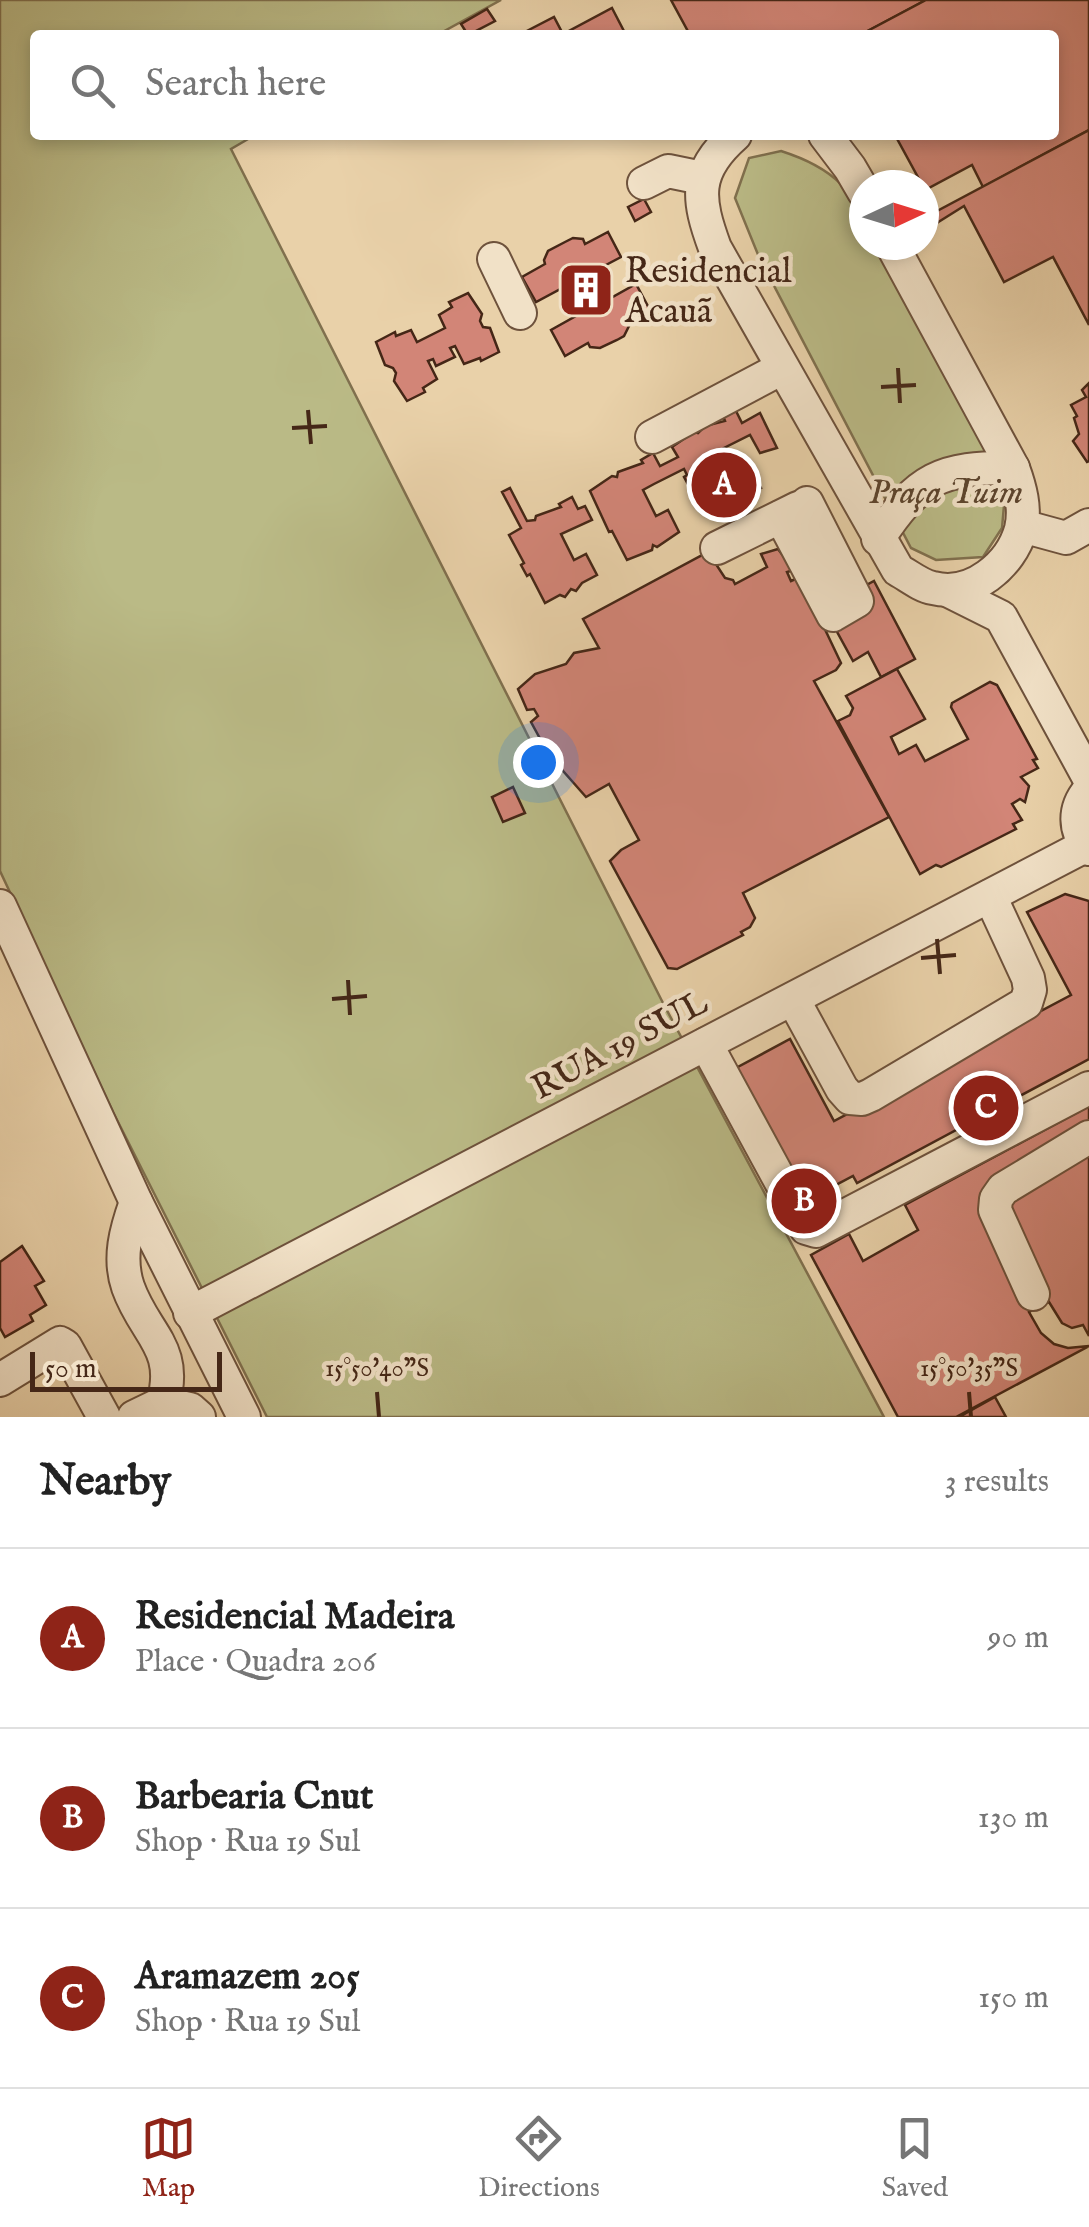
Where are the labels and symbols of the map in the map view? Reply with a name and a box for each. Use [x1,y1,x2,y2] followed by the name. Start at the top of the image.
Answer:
[849,170,939,260] north arrow
[624,250,792,335] place label: Residencial Acauã
[556,260,616,320] building icon: Residencial Acauã
[692,448,756,522] pin: A
[869,471,1023,516] park label: Praça Tuim
[513,737,564,788] your location
[524,981,716,1111] street label: RUA 19 SUL
[954,1070,1018,1146] pin: C
[772,1164,836,1238] pin: B
[30,1347,222,1392] scale bar
[325,1353,429,1385] text: 15°50'40"S
[920,1353,1018,1385] text: 15°50'35"S

